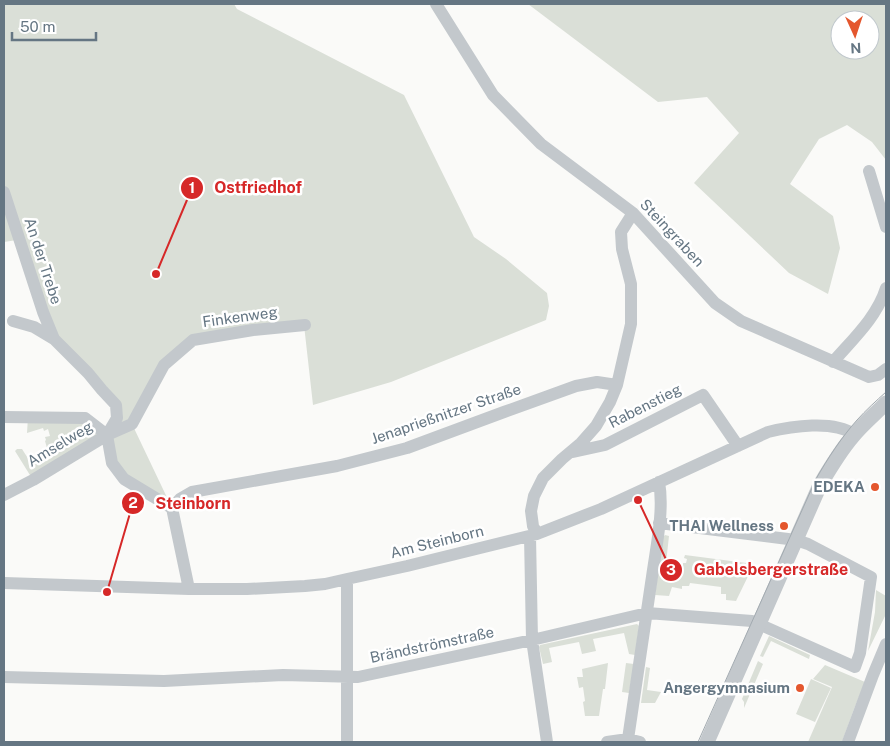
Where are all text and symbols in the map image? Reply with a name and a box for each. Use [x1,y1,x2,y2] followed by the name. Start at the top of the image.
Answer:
[12,10,96,42] scale bar
[830,10,880,60] north arrow
[20,18,55,35] text: 50 m
[850,40,862,56] text: N
[179,172,312,203] callout: Ostfriedhof
[214,178,302,197] text: Ostfriedhof
[189,179,195,196] text: 1
[637,196,708,270] street label: Steingraben
[22,216,65,306] street label: An der Trebe
[201,303,279,330] street label: Finkenweg
[369,380,523,447] street label: Jenaprießnitzer Straße
[606,380,684,431] street label: Rabenstieg
[24,417,96,470] street label: Amselweg
[813,478,865,495] place label: EDEKA
[869,481,881,493] marker: EDEKA
[121,488,241,519] callout: Steinborn
[128,494,138,511] text: 2
[155,494,231,513] text: Steinborn
[669,517,774,534] place label: THAI Wellness
[778,520,790,532] marker: THAI Wellness
[388,522,485,561] street label: Am Steinborn
[659,554,858,585] callout: Gabelsbergerstraße
[694,560,848,579] text: Gabelsbergerstraße
[666,561,676,578] text: 3
[368,623,495,666] street label: Brändströmstraße
[663,679,790,696] place label: Angergymnasium
[794,682,806,694] marker: Angergymnasium

